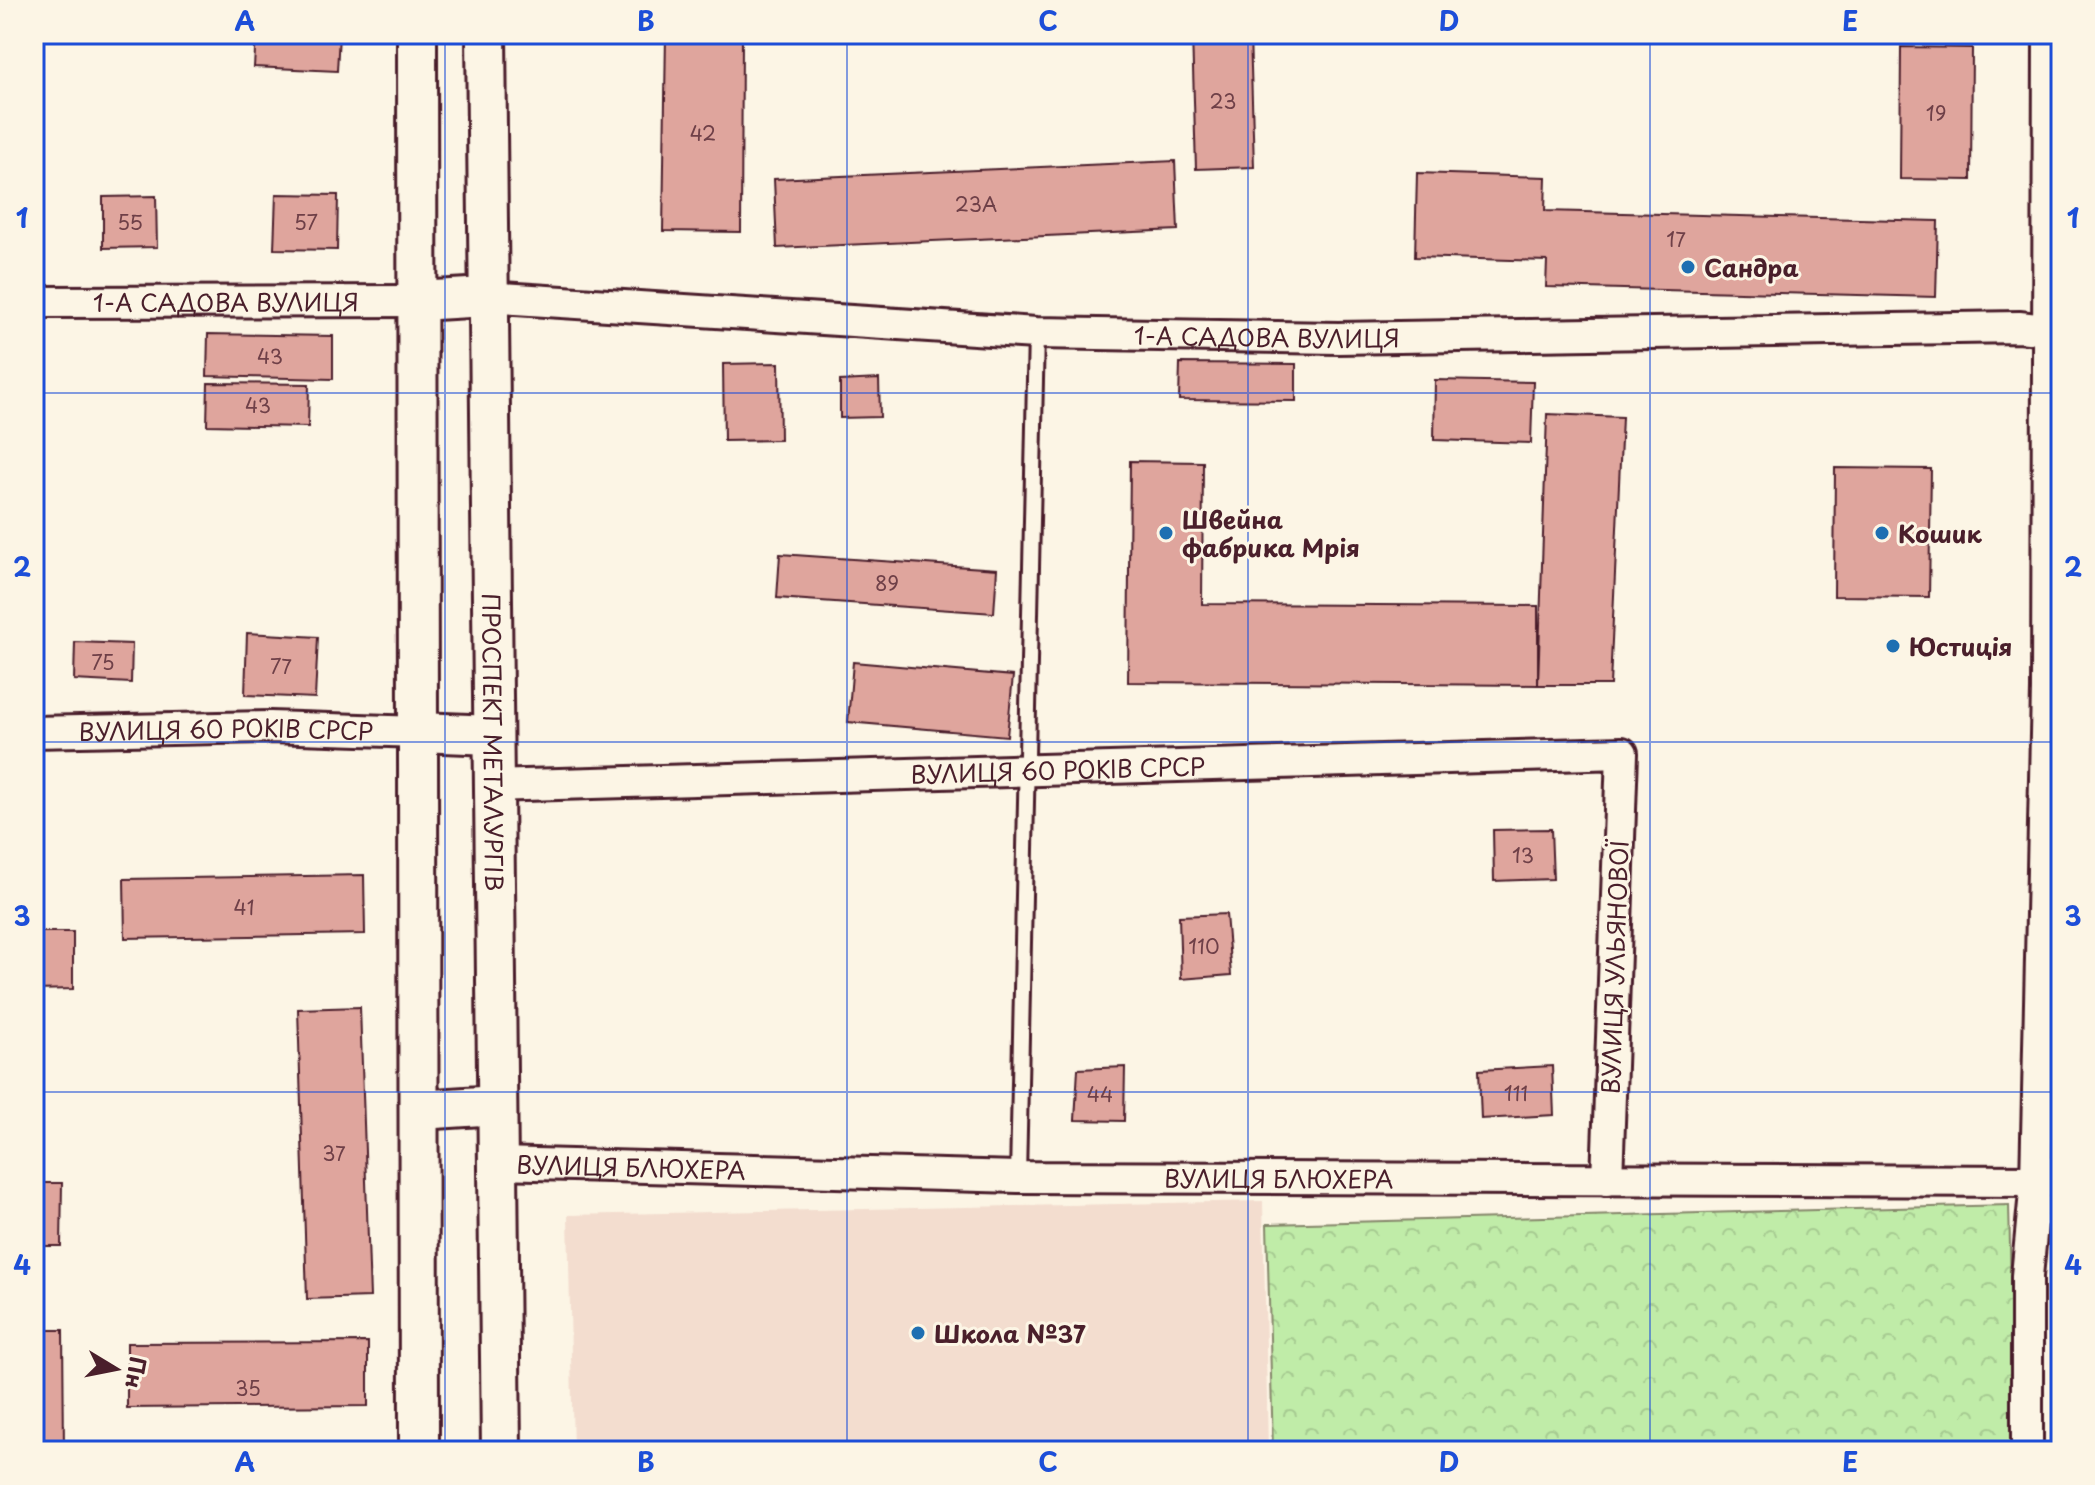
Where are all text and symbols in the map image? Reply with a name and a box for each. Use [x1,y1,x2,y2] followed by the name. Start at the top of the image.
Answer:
[235,1,255,40] text: A
[637,1,655,40] text: B
[1038,1,1058,40] text: C
[1439,1,1459,40] text: D
[1842,1,1858,40] text: E
[1209,86,1237,116] house number: 23
[1926,98,1946,128] house number: 19
[690,118,716,148] house number: 42
[955,189,997,219] house number: 23А
[16,198,28,237] text: 1
[2067,198,2079,237] text: 1
[117,207,143,237] house number: 55
[294,207,318,237] house number: 57
[1666,224,1686,254] house number: 17
[1704,249,1799,285] place label: Сандра
[1679,258,1697,276] marker: Сандра
[93,283,359,320] street label: 1-А САДОВА ВУЛИЦЯ
[1134,317,1400,356] street label: 1-А САДОВА ВУЛИЦЯ
[257,341,283,371] house number: 43
[245,390,271,420] house number: 43
[1182,501,1360,565] place label: Швейна фабрика Мрія
[1898,515,1982,551] place label: Кошик
[1157,524,1175,542] marker: Швейна фабрика Мрія
[1873,524,1891,542] marker: Кошик
[13,547,31,586] text: 2
[2064,547,2082,586] text: 2
[875,568,899,598] house number: 89
[474,593,513,891] street label: ПРОСПЕКТ МЕТАЛУРГІВ
[1909,628,2012,664] place label: Юстиція
[1884,637,1902,655] marker: Юстиція
[91,647,115,677] house number: 75
[270,651,292,681] house number: 77
[78,709,374,749] street label: ВУЛИЦЯ 60 РОКІВ СРСР
[910,747,1206,792] street label: ВУЛИЦЯ 60 РОКІВ СРСР
[1592,838,1636,1095] street label: ВУЛИЦЯ УЛЬЯНОВОЇ
[1512,840,1534,870] house number: 13
[234,892,255,922] house number: 41
[13,896,31,935] text: 3
[2064,896,2082,935] text: 3
[1188,931,1220,961] house number: 110
[1504,1078,1528,1108] house number: 111
[1087,1079,1113,1109] house number: 44
[322,1138,346,1168] house number: 37
[516,1145,746,1188] street label: ВУЛИЦЯ БЛЮХЕРА
[1164,1160,1394,1196] street label: ВУЛИЦЯ БЛЮХЕРА
[13,1245,31,1284] text: 4
[2064,1245,2082,1284] text: 4
[934,1315,1086,1351] place label: Школа №37
[909,1324,927,1342] marker: Школа №37
[76,1329,156,1409] north arrow
[118,1354,156,1391] text: Пн
[235,1373,261,1403] house number: 35
[235,1442,255,1481] text: A
[637,1442,655,1481] text: B
[1038,1442,1058,1481] text: C
[1439,1442,1459,1481] text: D
[1842,1442,1858,1481] text: E

